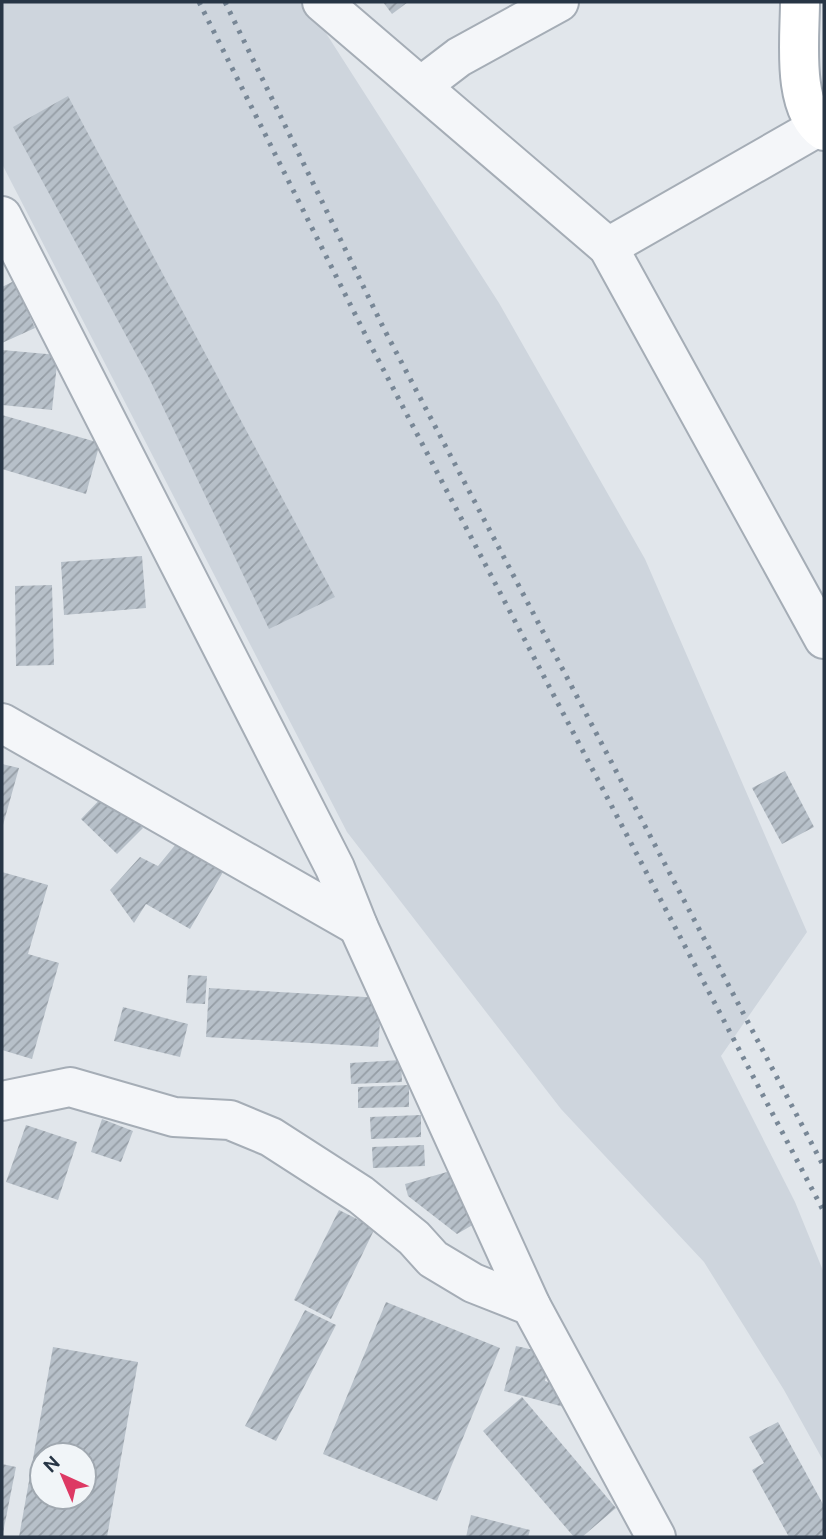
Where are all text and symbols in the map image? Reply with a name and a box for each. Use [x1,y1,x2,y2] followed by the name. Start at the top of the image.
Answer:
[28,1441,98,1511] north arrow
[38,1451,64,1477] text: N

